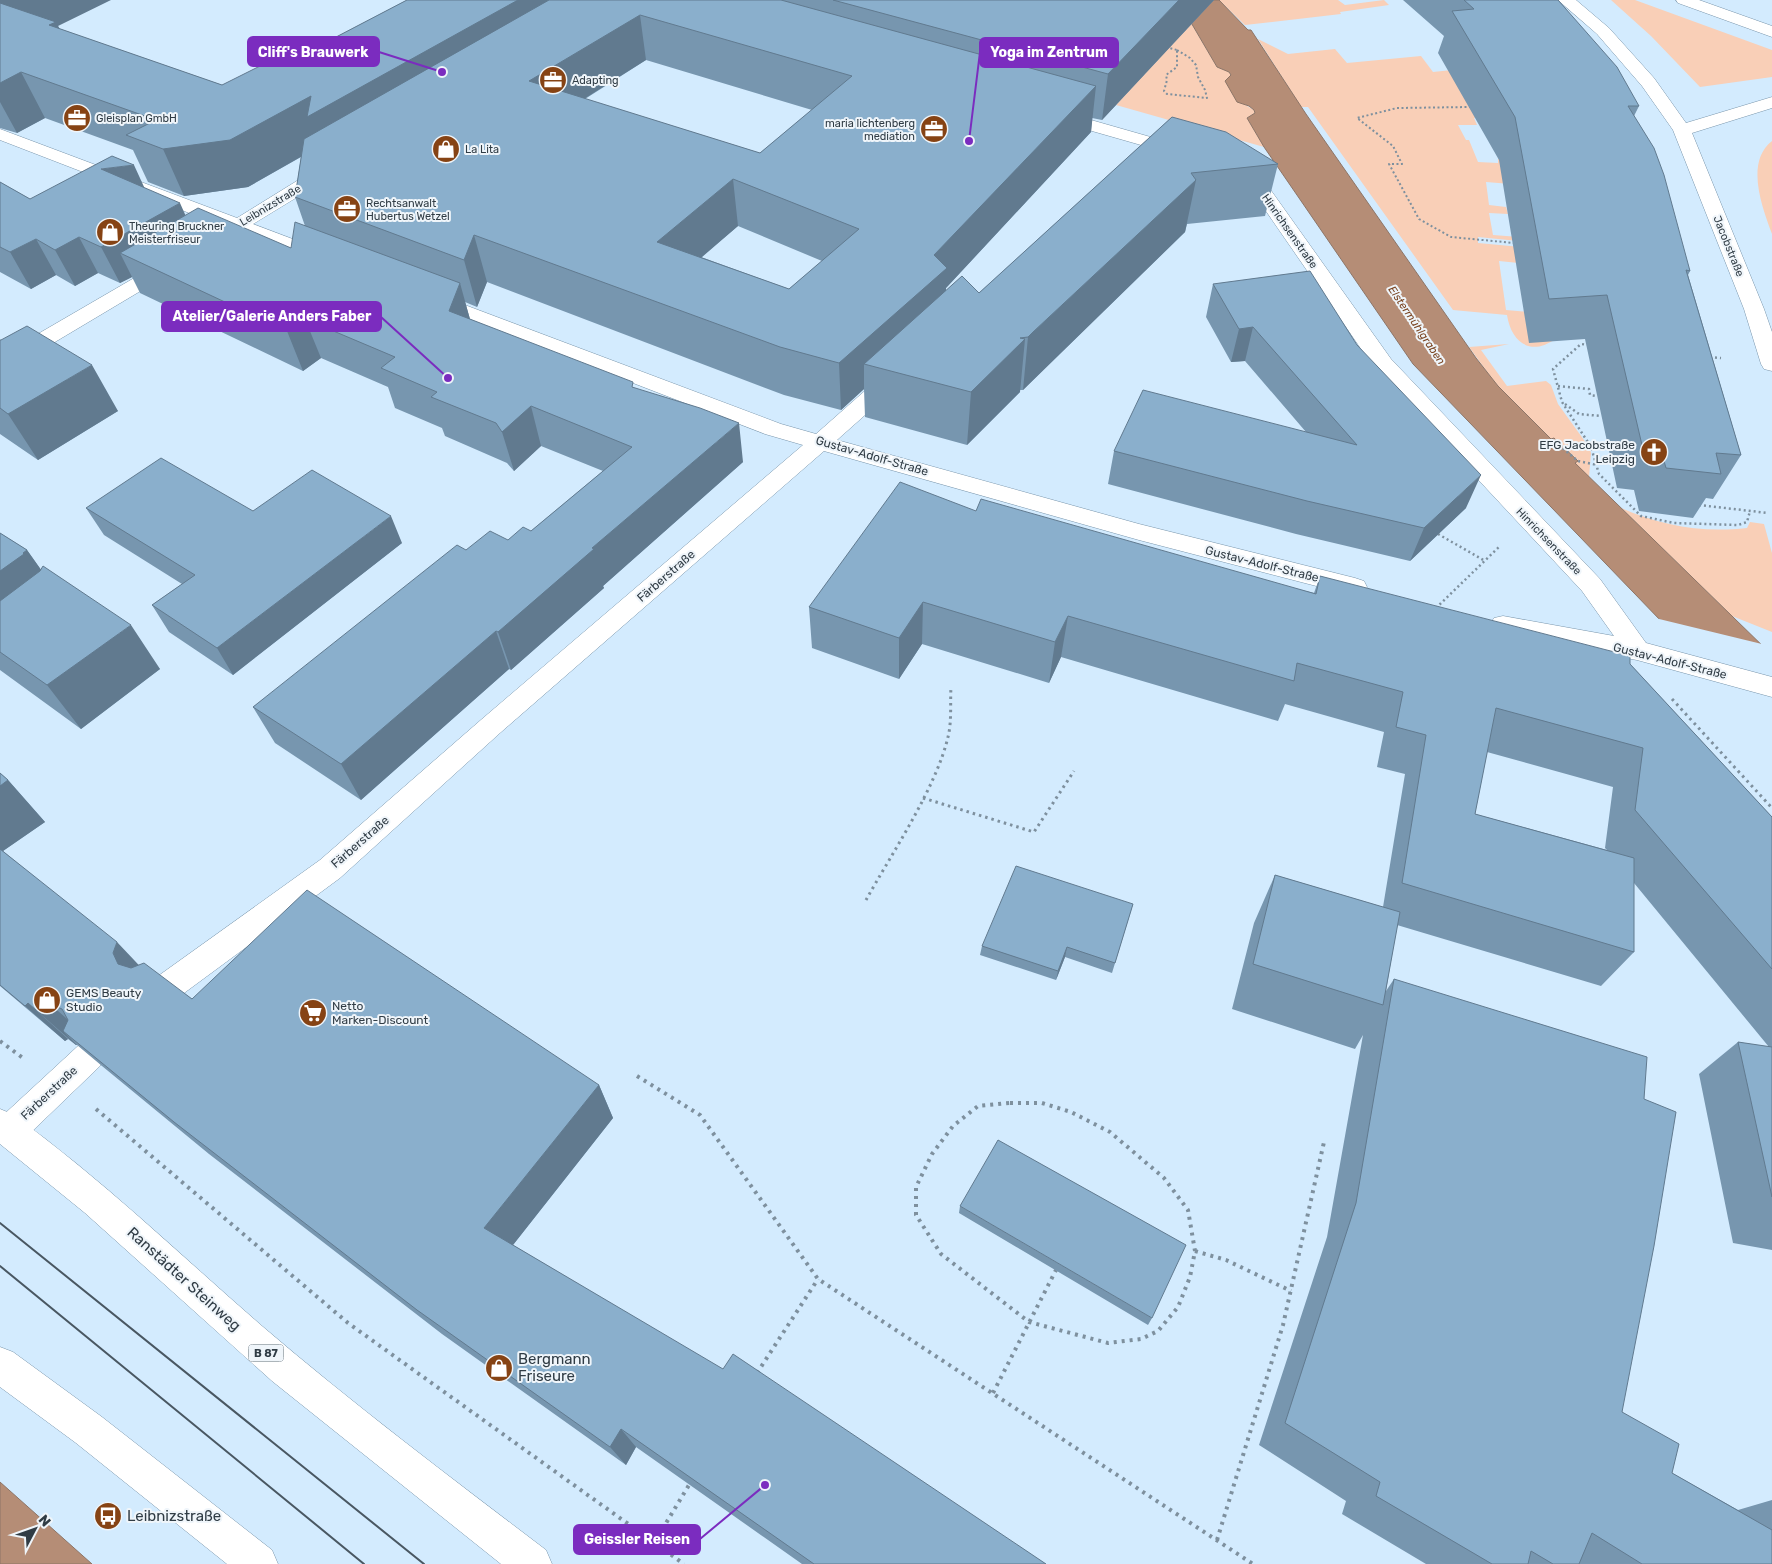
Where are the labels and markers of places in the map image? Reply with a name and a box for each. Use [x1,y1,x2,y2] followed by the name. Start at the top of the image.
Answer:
[248,37,379,66] callout: Cliff's Brauwerk
[980,38,1118,67] callout: Yoga im Zentrum
[538,65,568,95] office icon: Adapting
[572,74,619,87] place label: Adapting
[62,103,92,133] office icon: Gleisplan GmbH
[96,112,177,125] place label: Gleisplan GmbH
[919,114,949,144] office icon: maria lichtenberg mediation
[825,117,915,143] place label: maria lichtenberg mediation
[431,134,461,164] shop icon: La Lita
[465,143,499,156] place label: La Lita
[332,194,362,224] office icon: Rechtsanwalt Hubertus Wetzel
[366,197,450,223] place label: Rechtsanwalt Hubertus Wetzel
[95,217,125,247] shop icon: Theuring Bruckner Meisterfriseur
[129,220,225,246] place label: Theuring Bruckner Meisterfriseur
[162,302,381,331] callout: Atelier/Galerie Anders Faber
[1639,437,1669,467] church icon: EFG Jacobstraße Leipzig
[1539,438,1635,466] place label: EFG Jacobstraße Leipzig
[32,985,62,1015] shop icon: GEMS Beauty Studio
[66,986,142,1014] place label: GEMS Beauty Studio
[298,998,328,1028] supermarket icon: Netto Marken-Discount
[332,999,429,1027] place label: Netto Marken-Discount
[518,1350,591,1385] place label: Bergmann Friseure
[484,1353,514,1383] shop icon: Bergmann Friseure
[93,1501,123,1531] bus stop icon: Leibnizstraße
[127,1507,221,1525] place label: Leibnizstraße
[574,1525,700,1554] callout: Geissler Reisen

